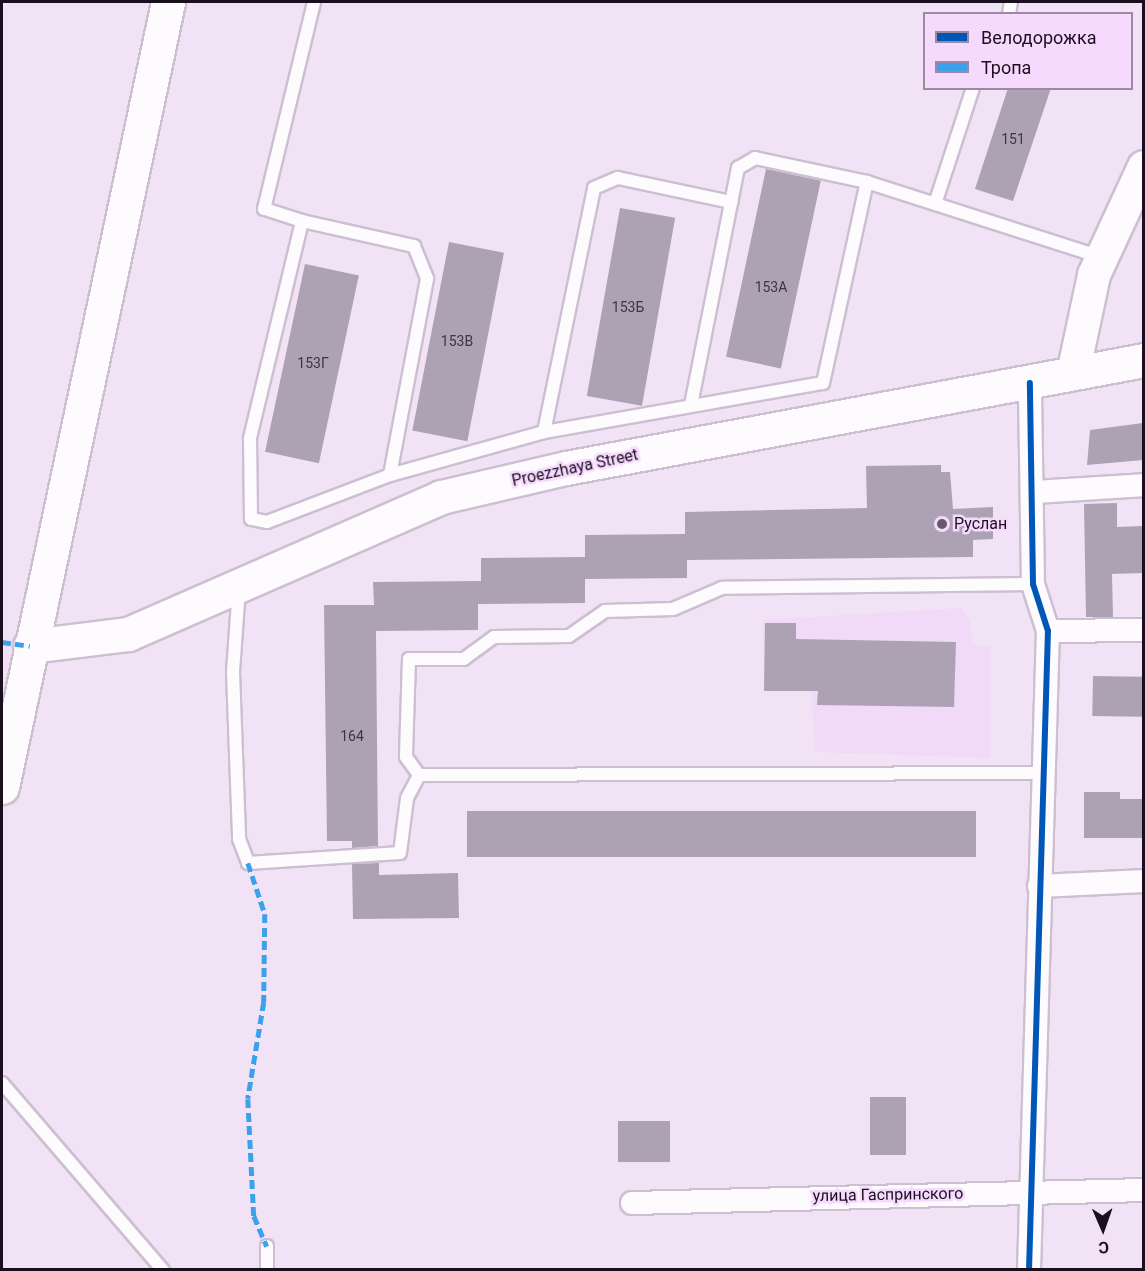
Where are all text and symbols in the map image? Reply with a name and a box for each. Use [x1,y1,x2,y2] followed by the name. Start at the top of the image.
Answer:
[923,12,1133,90] legend
[981,27,1096,48] text: Велодорожка
[981,57,1031,78] text: Тропа
[1001,131,1025,147] house number: 151
[755,279,787,295] house number: 153А
[612,299,644,315] house number: 153Б
[441,333,473,349] house number: 153В
[297,355,329,371] house number: 153Г
[510,445,640,491] street label: Proezzhaya Street
[954,514,1007,534] place label: Руслан
[935,517,949,531] marker: Руслан
[340,728,364,744] house number: 164
[813,1184,963,1206] street label: улица Гаспринского
[1073,1199,1133,1259] north arrow
[1098,1238,1109,1257] text: С

